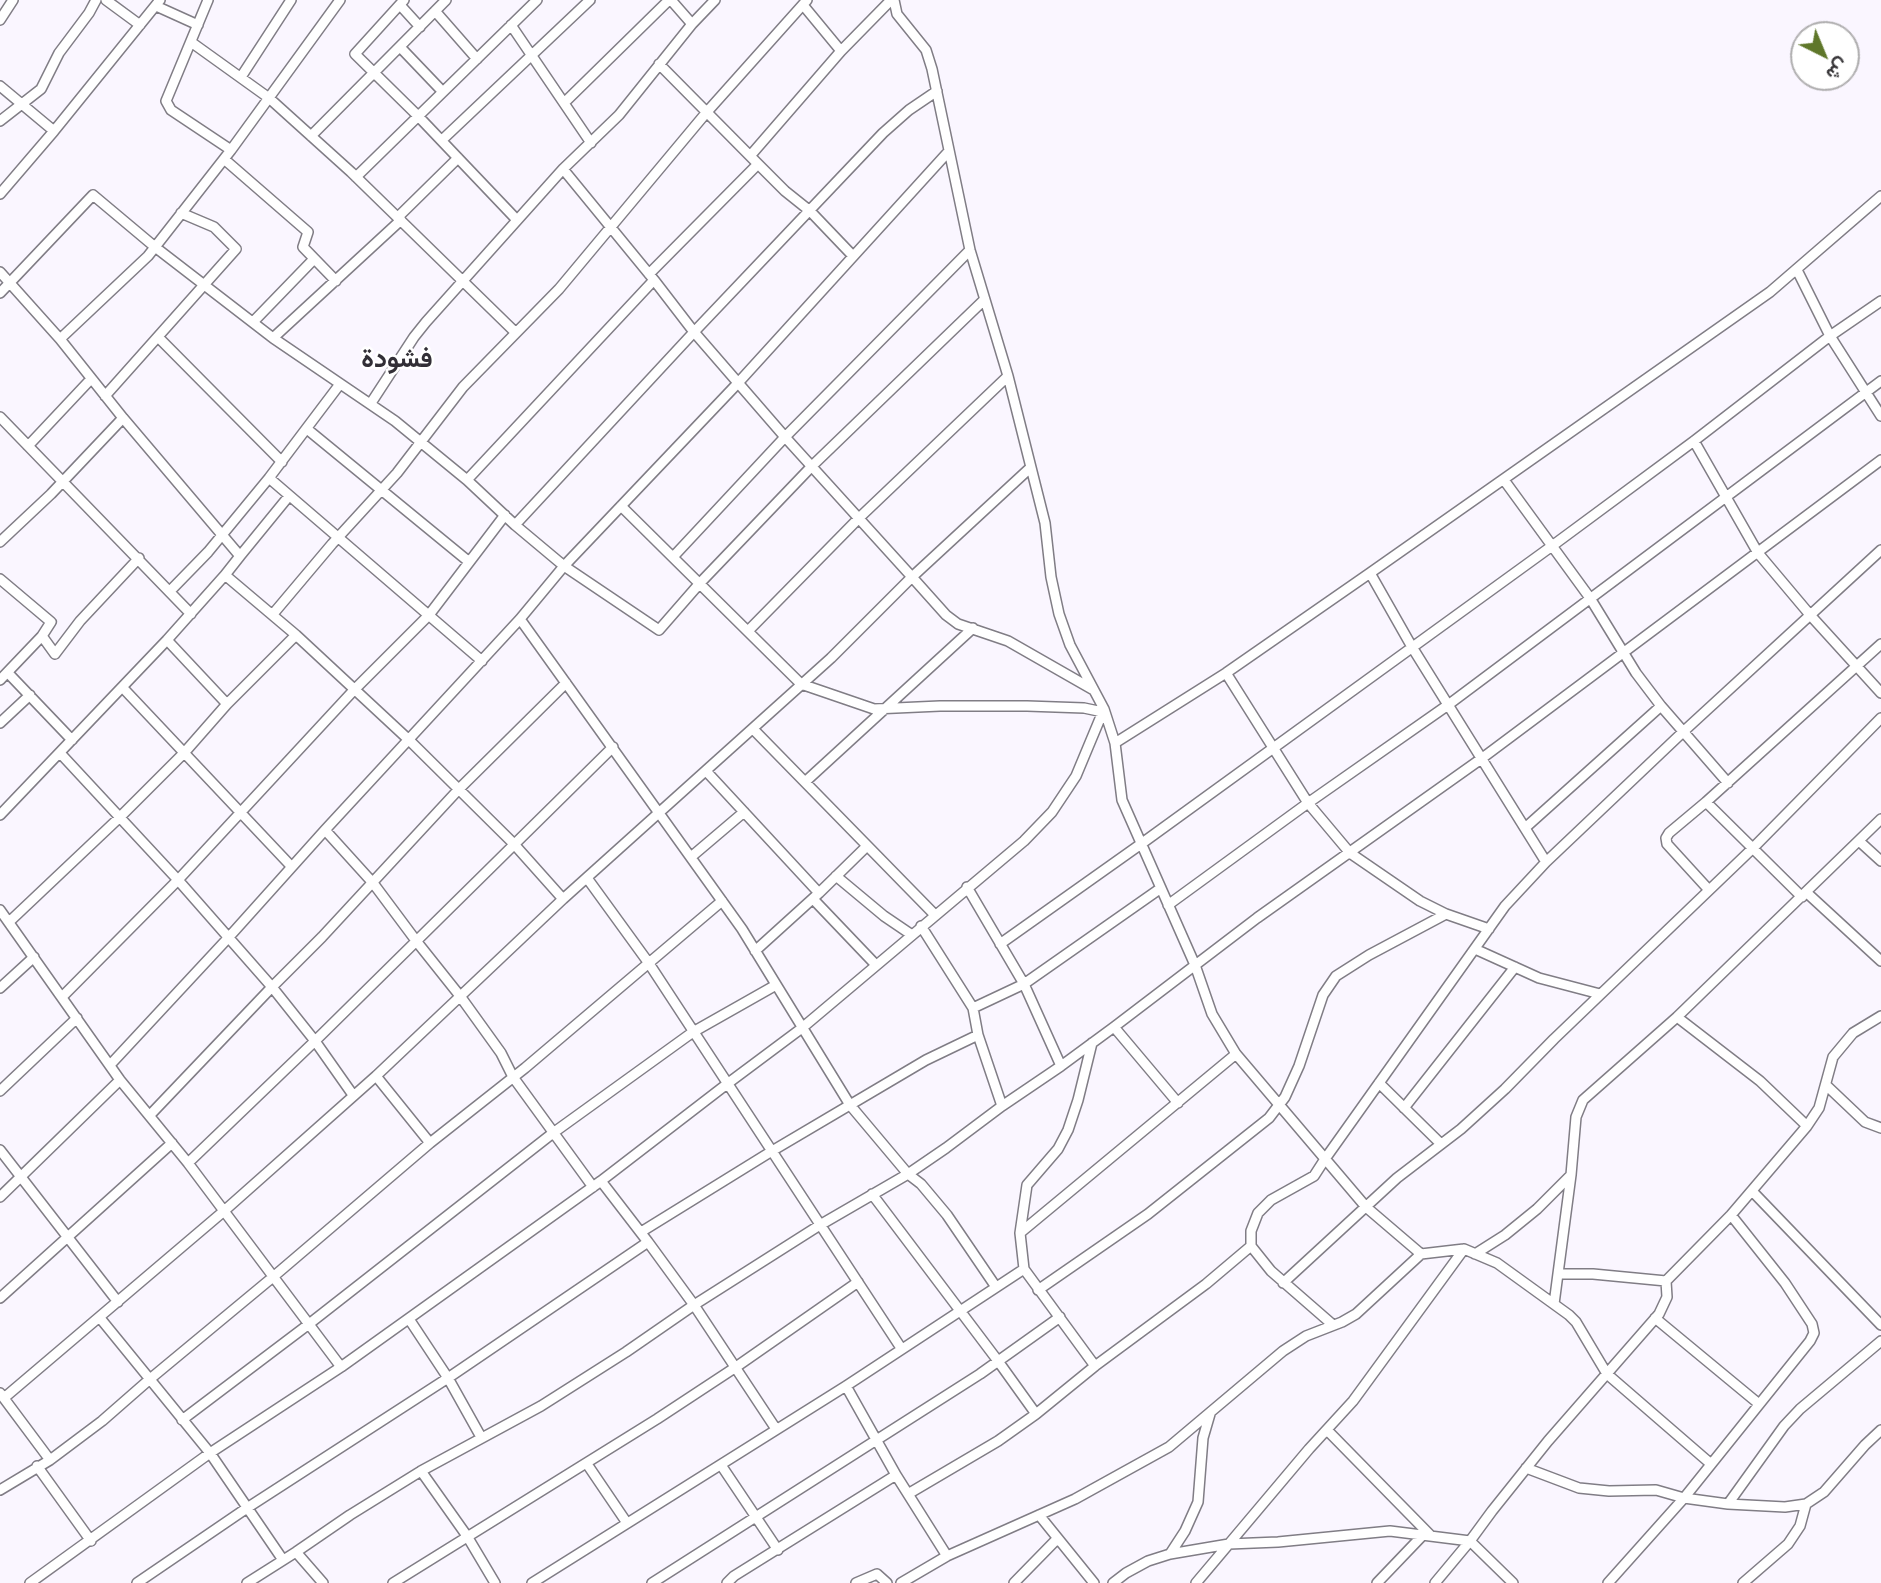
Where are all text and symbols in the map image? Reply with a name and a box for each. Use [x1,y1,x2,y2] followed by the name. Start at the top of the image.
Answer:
[1790,21,1860,91] north arrow
[1821,53,1854,86] text: ش
[361,343,433,375] district label: فشودة

